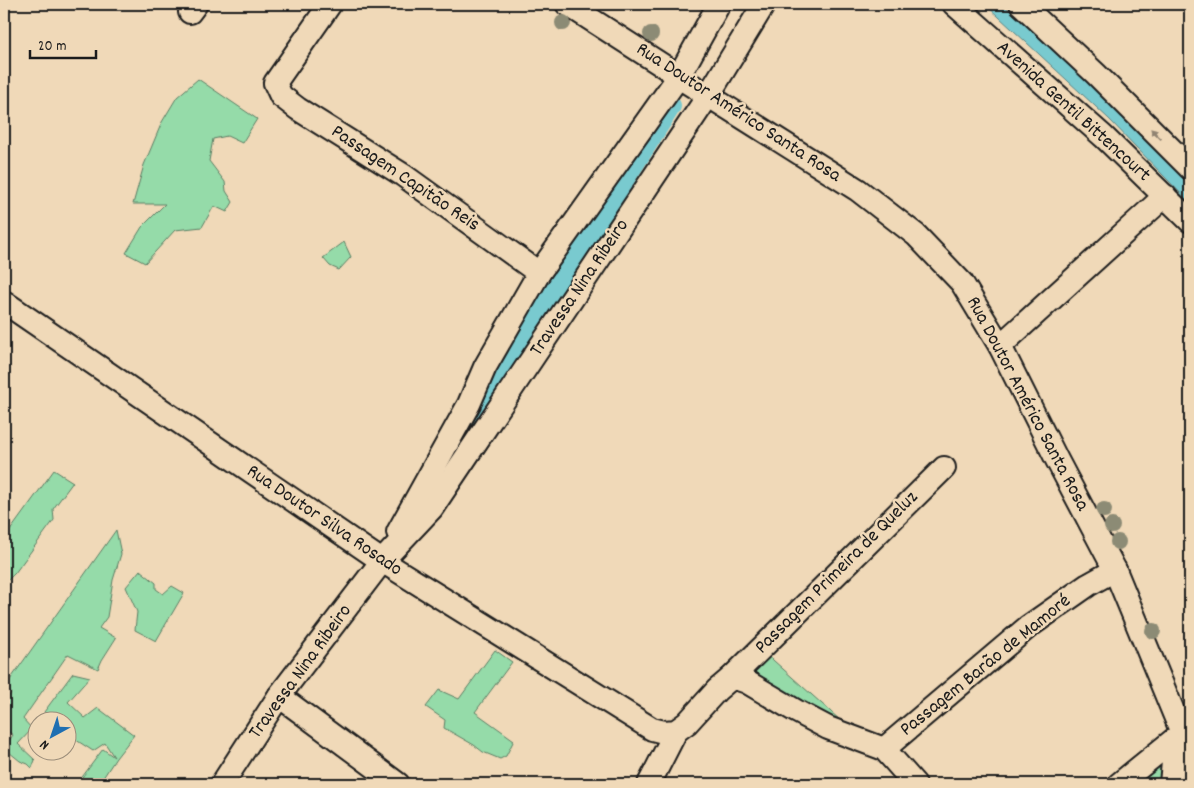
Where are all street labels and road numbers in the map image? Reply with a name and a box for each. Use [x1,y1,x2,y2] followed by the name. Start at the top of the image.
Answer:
[990,35,1156,189] street label: Avenida Gentil Bittencourt
[630,36,847,190] street label: Rua Doutor Américo Santa Rosa
[325,119,485,239] street label: Passagem Capitão Reis
[524,214,636,362] street label: Travessa Nina Ribeiro
[958,292,1096,517] street label: Rua Doutor Américo Santa Rosa
[240,458,408,584] street label: Rua Doutor Silva Rosado
[749,485,925,661] street label: Passagem Primeira de Queluz
[894,588,1078,744] street label: Passagem Barão de Mamoré
[243,599,359,745] street label: Travessa Nina Ribeiro

